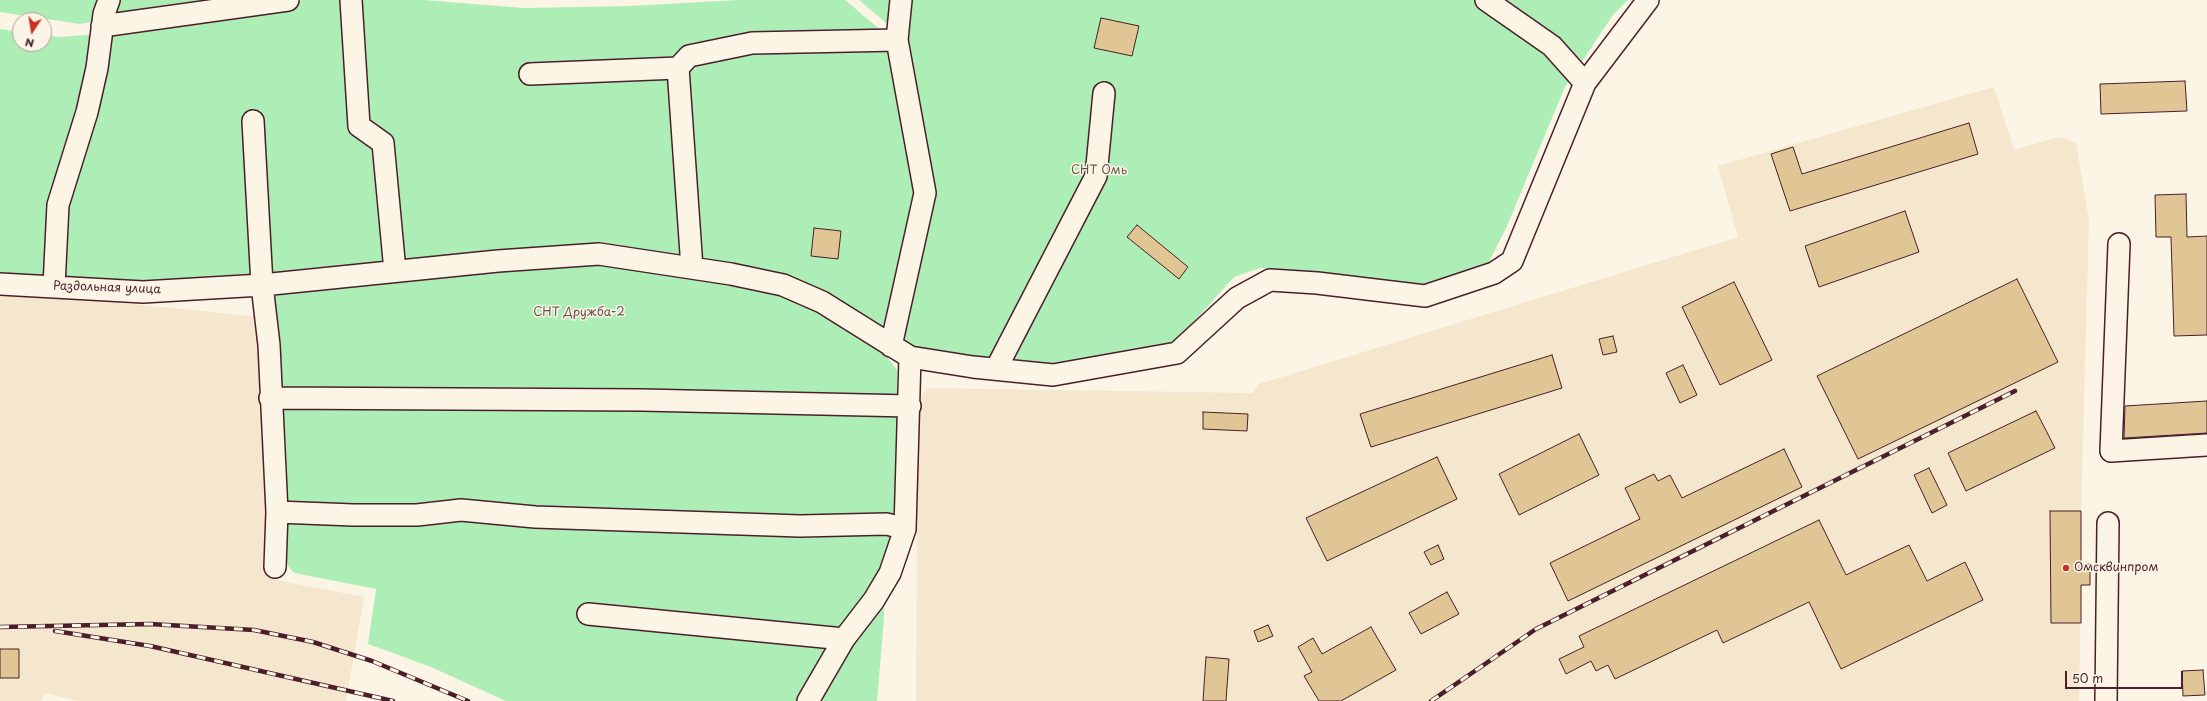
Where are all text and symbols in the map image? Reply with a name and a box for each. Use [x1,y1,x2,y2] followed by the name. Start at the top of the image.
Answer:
[12,12,52,52] north arrow
[24,34,36,52] text: N
[1071,164,1127,178] park label: СНТ Омь
[53,279,161,297] street label: Раздольная улица
[533,306,625,320] park label: СНТ Дружба-2
[2074,561,2158,575] place label: Омсквинпром
[2061,563,2071,573] marker: Омсквинпром
[2067,663,2185,689] scale bar
[2072,669,2103,687] text: 50 m

